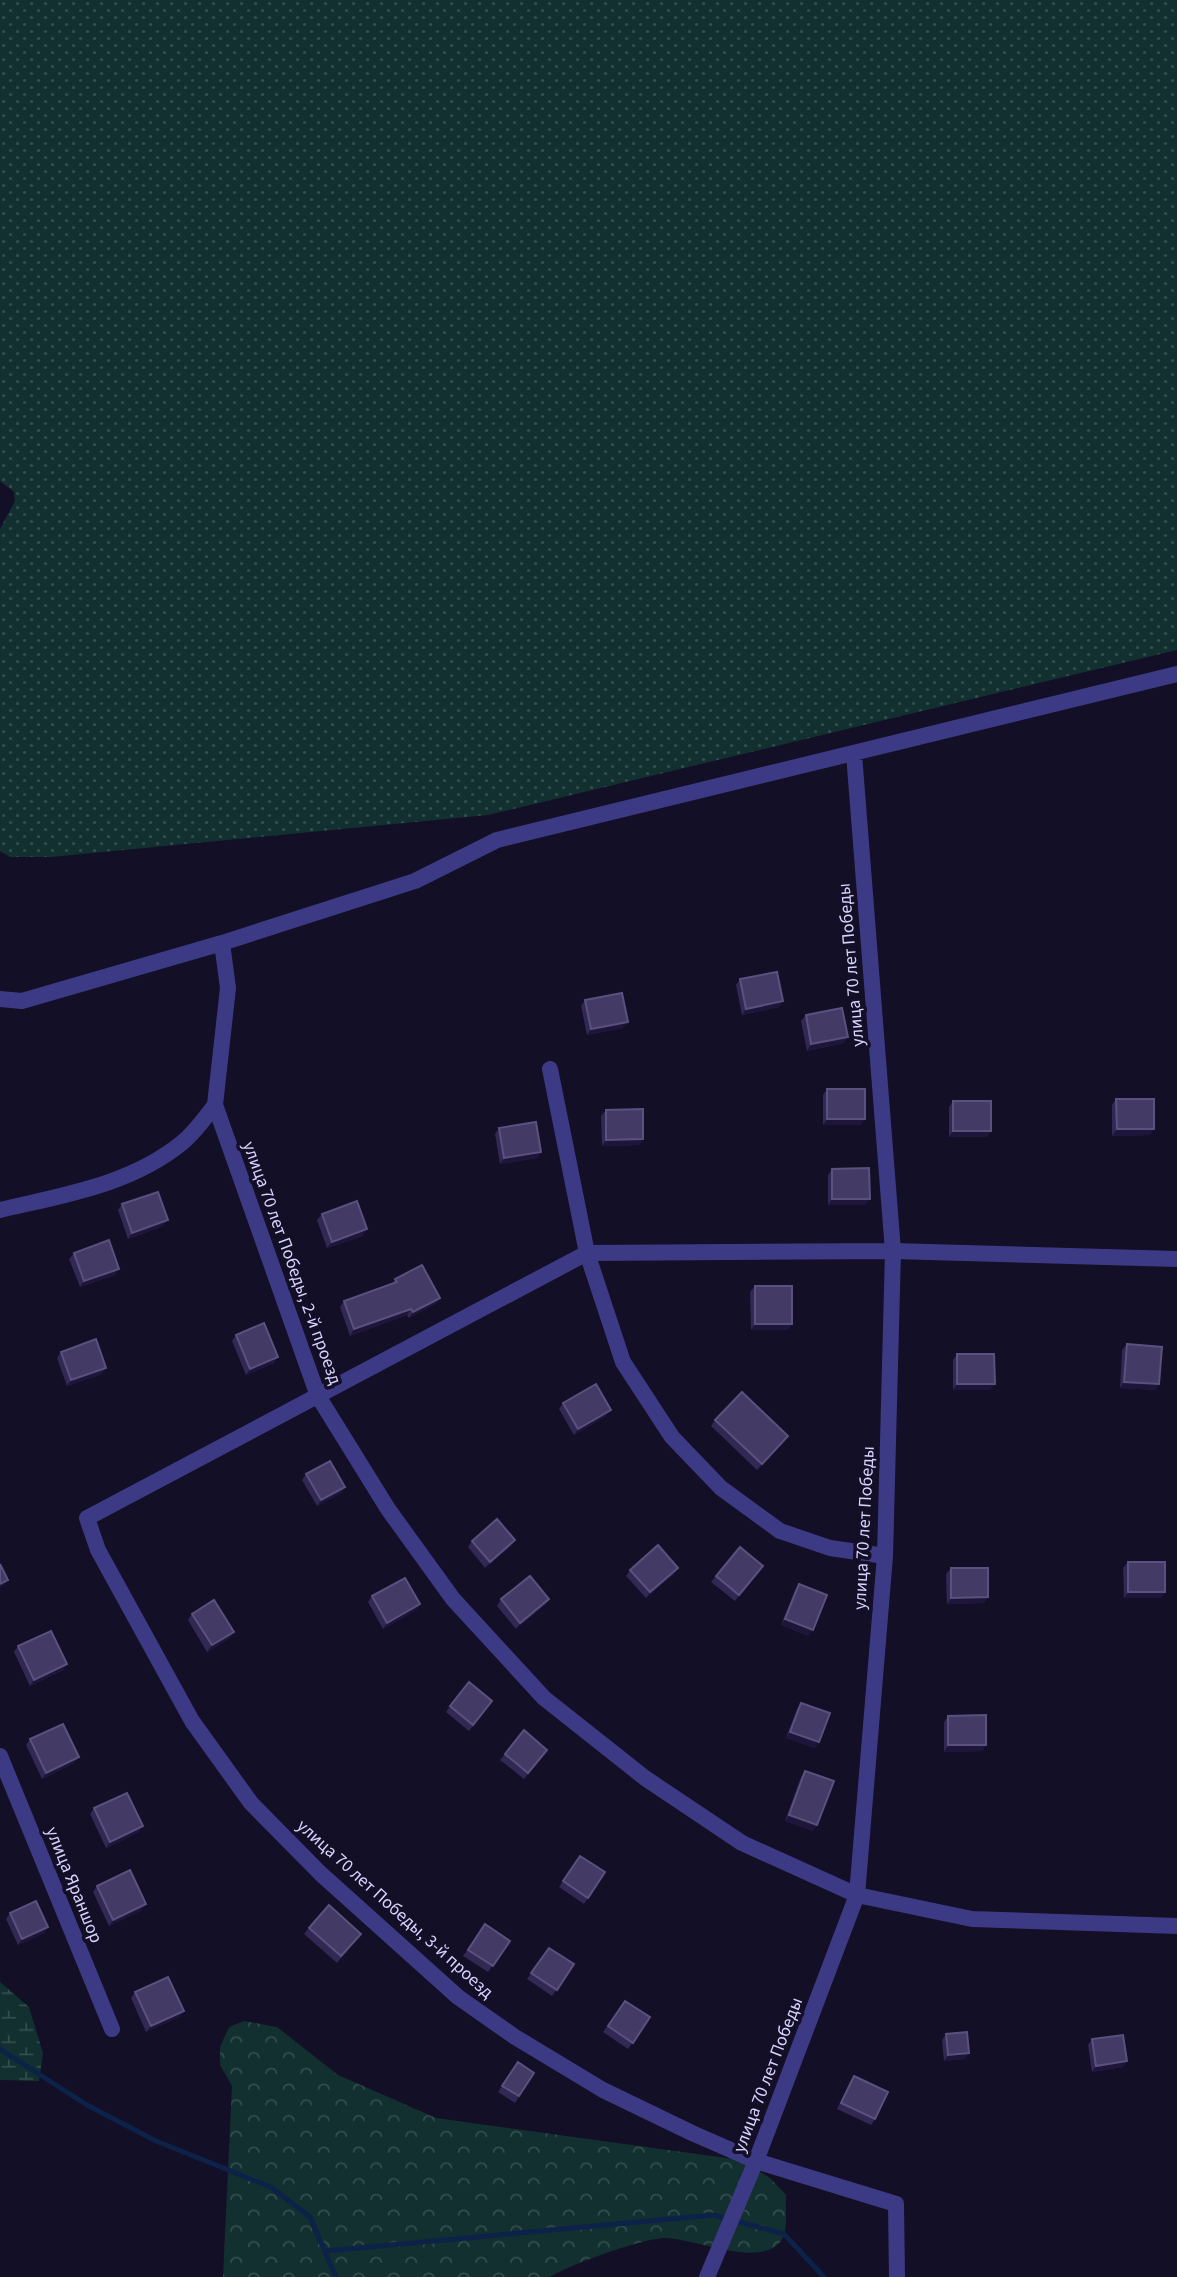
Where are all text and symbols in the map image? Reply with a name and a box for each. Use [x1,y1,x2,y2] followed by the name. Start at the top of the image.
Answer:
[831,882,871,1048] street label: улица 70 лет Победы
[236,1138,348,1388] street label: улица 70 лет Победы, 2-й проезд
[847,1445,881,1611] street label: улица 70 лет Победы
[291,1814,499,2005] street label: улица 70 лет Победы, 3-й проезд
[39,1823,109,1947] street label: улица Яраншор
[727,1994,809,2156] street label: улица 70 лет Победы

